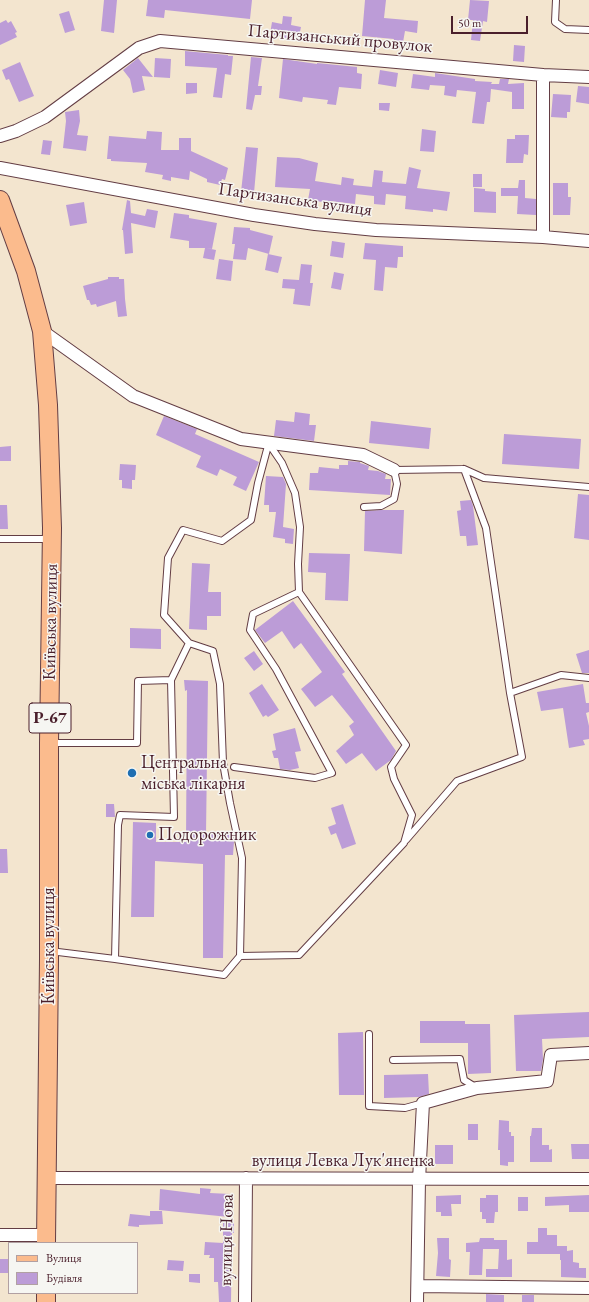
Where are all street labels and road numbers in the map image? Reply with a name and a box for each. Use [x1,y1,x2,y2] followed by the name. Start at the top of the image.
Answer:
[247,20,433,58] street label: Партизанський провулок
[217,179,373,221] street label: Партизанська вулиця
[39,563,63,681] street label: Київська вулиця
[29,703,71,733] road number: Р-67
[38,888,60,1004] street label: Київська вулиця
[252,1150,434,1172] street label: вулиця Левка Лук'яненка
[215,1194,239,1286] street label: вулиця Нова

